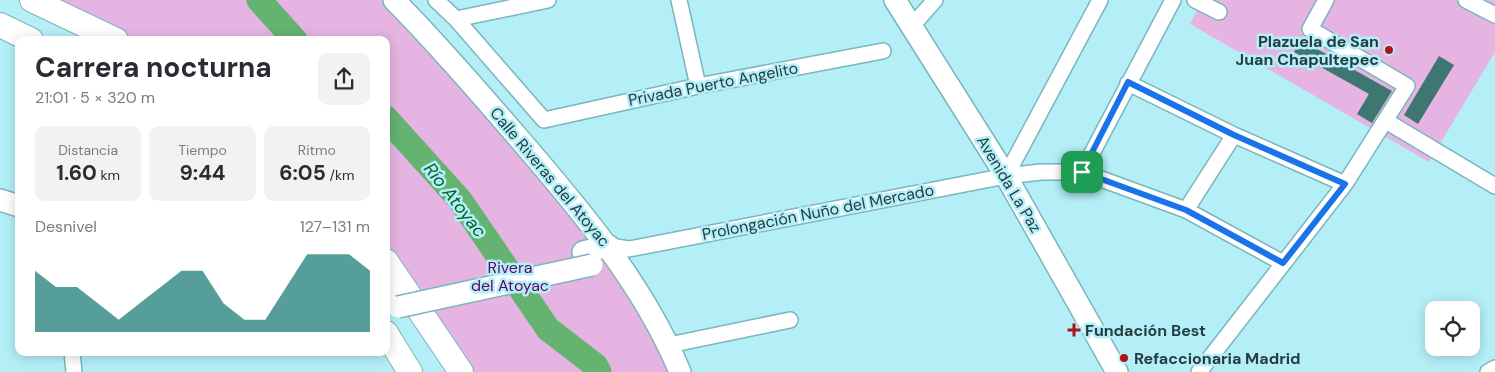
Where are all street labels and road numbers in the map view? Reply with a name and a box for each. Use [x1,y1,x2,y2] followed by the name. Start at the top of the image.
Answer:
[626,57,800,111] street label: Privada Puerto Angelito
[485,103,615,251] street label: Calle Riveras del Atoyac
[972,132,1046,236] street label: Avenida La Paz
[700,179,936,245] street label: Prolongación Nuño del Mercado

